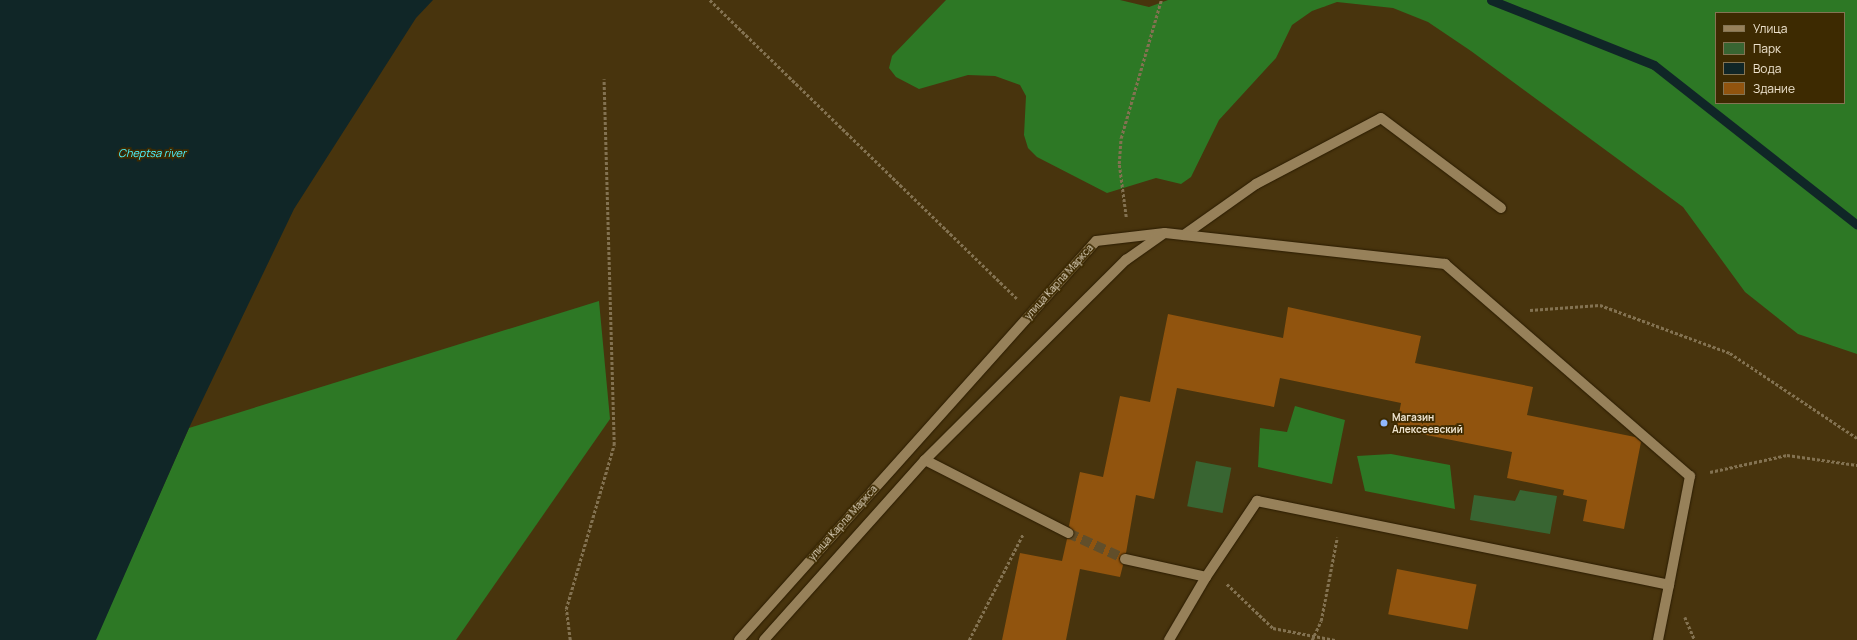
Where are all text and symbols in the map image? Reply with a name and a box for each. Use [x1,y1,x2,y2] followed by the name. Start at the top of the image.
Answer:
[1715,12,1845,104] legend
[1753,20,1787,37] text: Улица
[1753,40,1781,57] text: Парк
[1753,60,1781,77] text: Вода
[1753,80,1795,97] text: Здание
[118,146,186,160] water label: Cheptsa river
[1022,242,1096,322] street label: улица Карла Маркса
[1392,411,1463,434] place label: Магазин Алексеевский
[1379,418,1389,428] marker: Магазин Алексеевский
[806,483,880,563] street label: улица Карла Маркса

